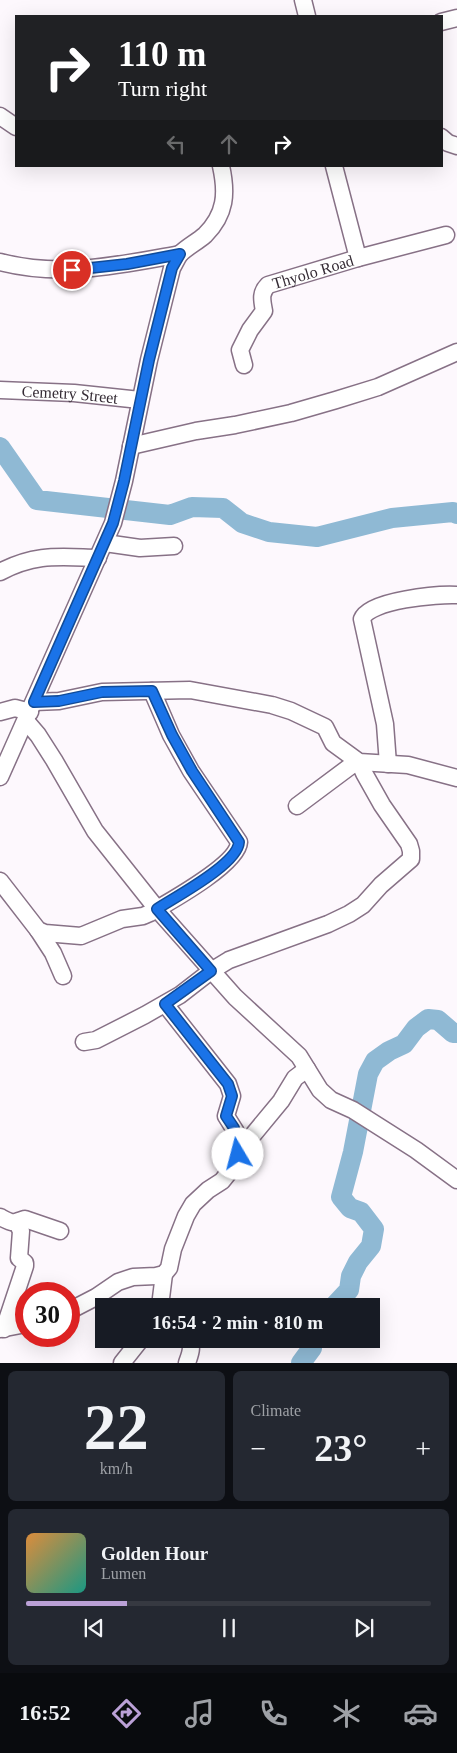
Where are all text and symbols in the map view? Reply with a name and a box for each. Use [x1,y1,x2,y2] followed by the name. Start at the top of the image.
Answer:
[35,35,100,100] icon: right
[118,35,206,74] text: 110 m
[118,76,207,101] text: Turn right
[162,130,190,158] icon: left
[215,130,243,158] icon: ahead
[268,130,296,158] icon: right
[51,249,93,291] pin
[270,252,356,292] street label: Thyolo Road
[58,256,86,284] icon: arrive
[21,383,119,407] street label: Cemetry Street
[211,1127,263,1179] position arrow
[15,1282,80,1347] speed limit sign: 30
[152,1312,323,1333] text: 16:54 · 2 min · 810 m
[84,1391,149,1463] text: 22
[251,1402,301,1419] text: Climate
[314,1427,367,1469] text: 23°
[251,1433,266,1464] text: −
[415,1433,431,1464] text: +
[100,1460,133,1477] text: km/h
[101,1543,208,1564] text: Golden Hour
[101,1565,146,1582] text: Lumen
[80,1614,108,1642] icon: previous
[215,1614,243,1642] icon: pause
[350,1614,378,1642] icon: next
[109,1696,144,1731] icon: directions
[182,1696,217,1731] icon: music
[256,1696,291,1731] icon: phone
[329,1696,364,1731] icon: climate
[403,1696,438,1731] icon: car
[19,1700,71,1725] text: 16:52

